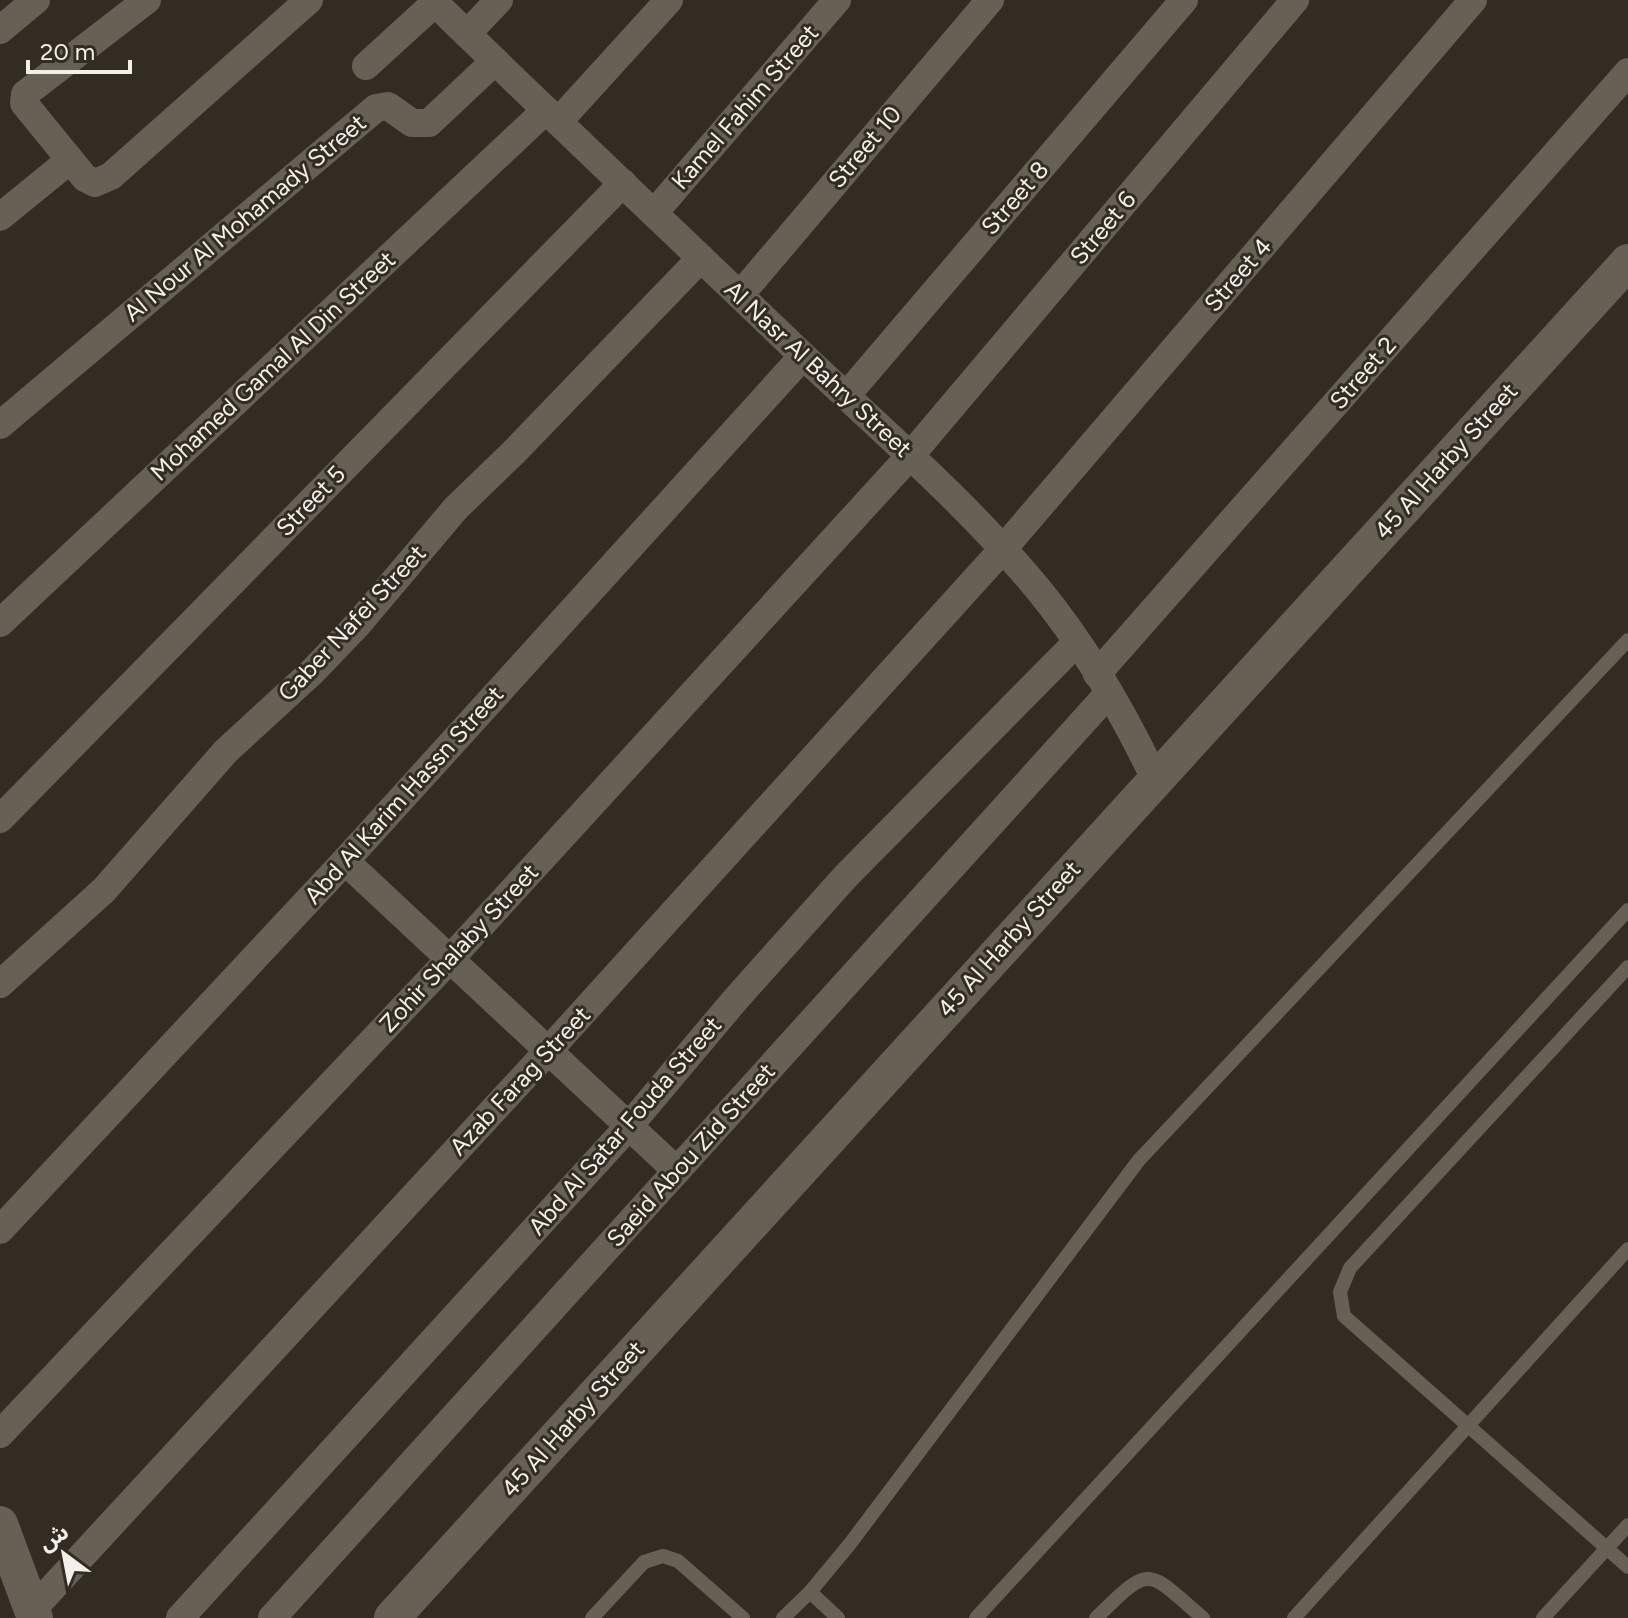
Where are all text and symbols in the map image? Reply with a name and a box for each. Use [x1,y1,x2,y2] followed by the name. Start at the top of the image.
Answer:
[665,18,824,195] street label: Kamel Fahim Street
[28,24,130,74] scale bar
[40,37,95,66] text: 20 m
[822,100,907,194] street label: Street 10
[118,108,372,327] street label: Al Nour Al Mohamady Street
[975,155,1054,240] street label: Street 8
[1064,185,1142,270] street label: Street 6
[1198,232,1278,317] street label: Street 4
[144,245,401,487] street label: Mohamed Gamal Al Din Street
[719,274,918,463] street label: Al Nasr Al Bahry Street
[1323,331,1402,415] street label: Street 2
[1368,377,1523,545] street label: 45 Al Harby Street
[270,459,351,542] street label: Street 5
[272,539,431,707] street label: Gaber Nafei Street
[298,680,509,910] street label: Abd Al Karim Hassn Street
[931,855,1086,1023] street label: 45 Al Harby Street
[373,857,544,1038] street label: Zohir Shalaby Street
[443,1000,596,1161] street label: Azab Farag Street
[522,1011,727,1241] street label: Abd Al Satar Fouda Street
[600,1057,781,1253] street label: Saeid Abou Zid Street
[495,1335,650,1503] street label: 45 Al Harby Street
[24,1514,104,1594] north arrow
[34,1518,74,1557] text: ش

